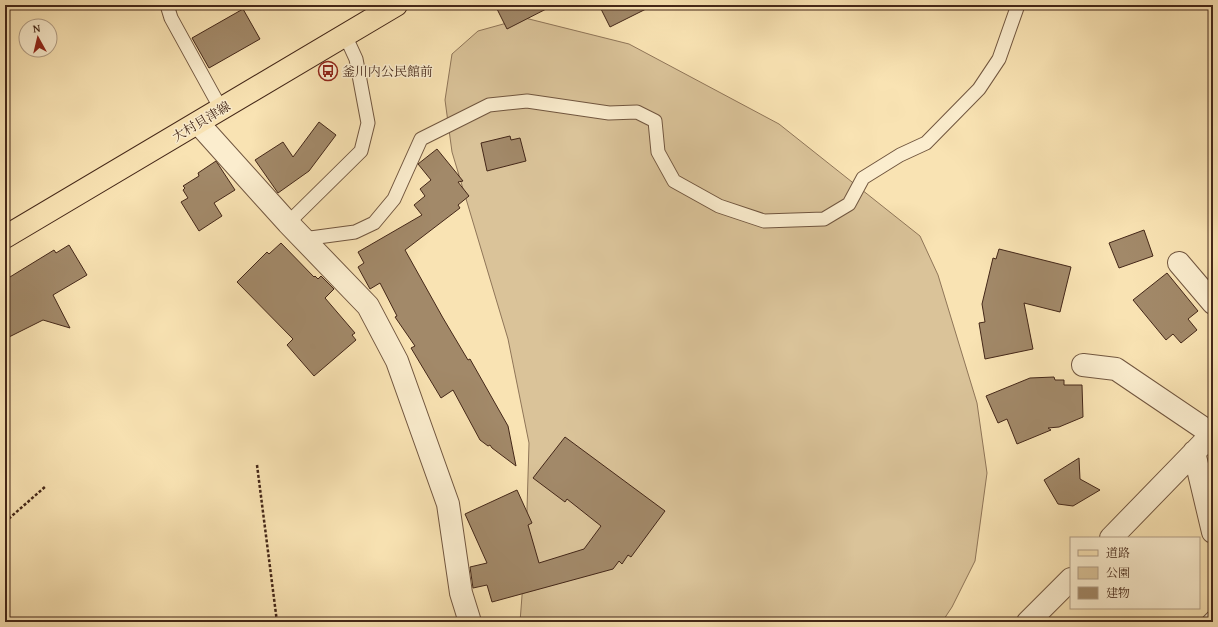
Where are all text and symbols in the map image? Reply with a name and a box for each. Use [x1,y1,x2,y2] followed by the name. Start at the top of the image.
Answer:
[18,18,58,58] north arrow
[32,20,42,37] text: N
[317,60,339,82] bus stop icon: 釜川内公民館前
[342,62,433,81] place label: 釜川内公民館前
[169,97,234,146] street label: 大村貝津線
[1070,537,1200,609] legend
[1106,544,1130,561] text: 道路
[1106,564,1130,581] text: 公園
[1106,584,1130,601] text: 建物

